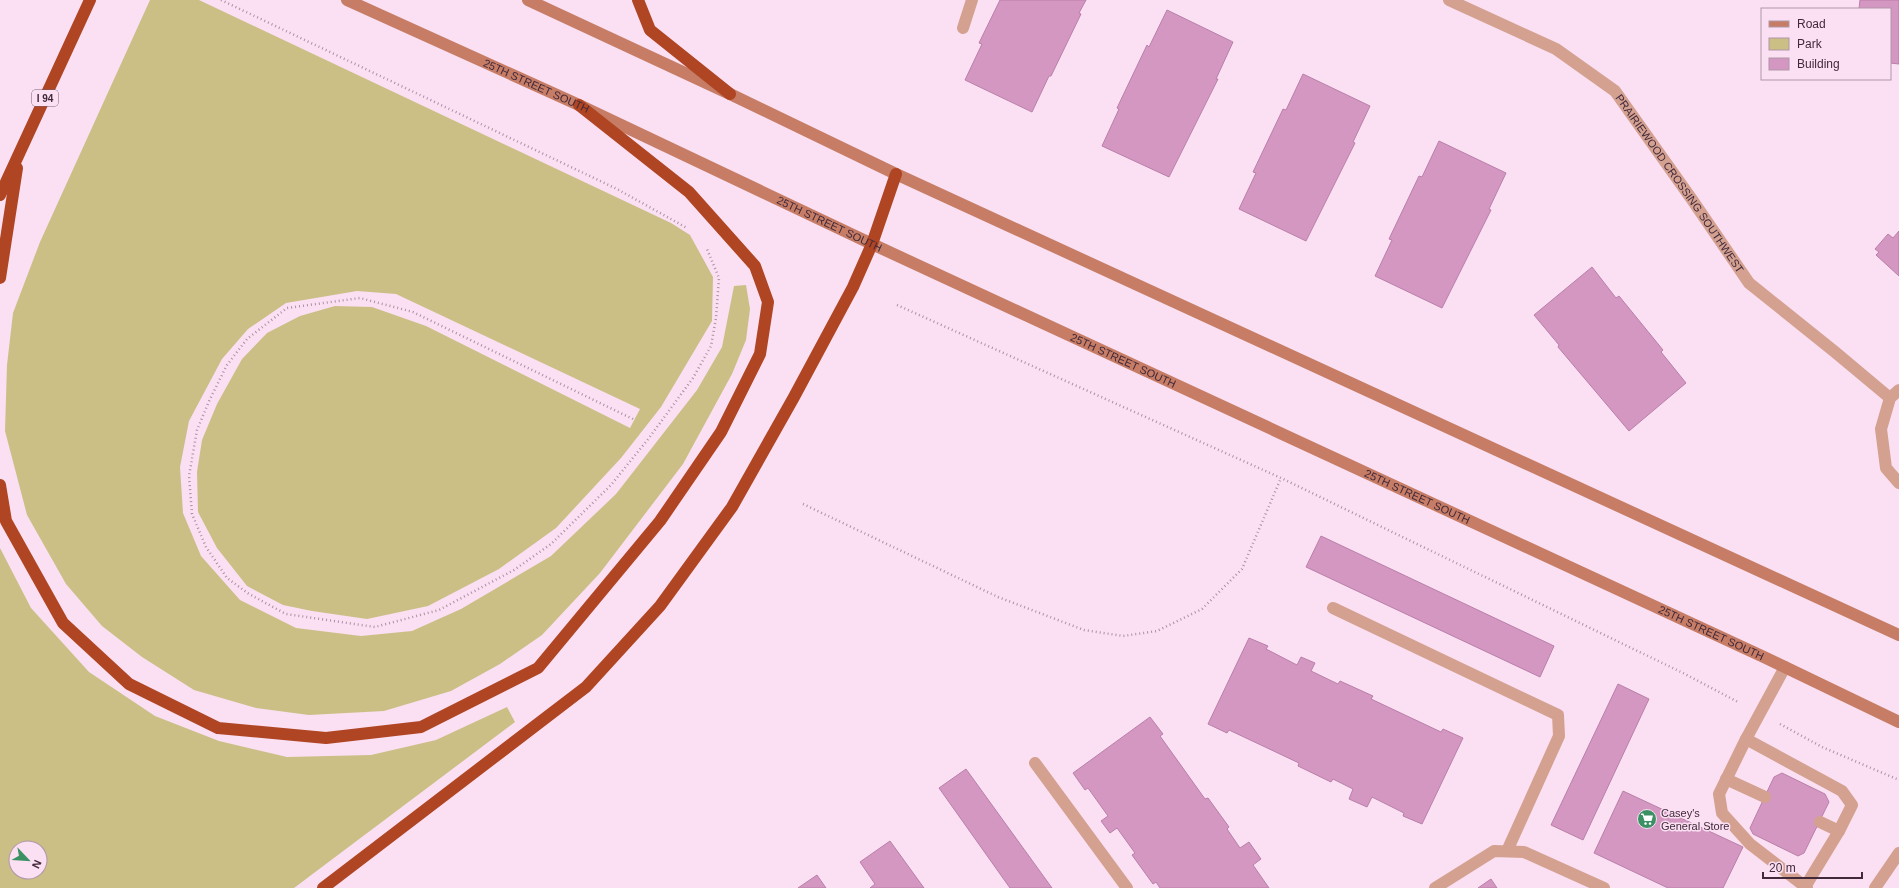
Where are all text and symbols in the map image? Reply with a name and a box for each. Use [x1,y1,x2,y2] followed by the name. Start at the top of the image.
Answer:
[1761,8,1891,80] legend
[1797,17,1826,31] text: Road
[1797,37,1823,51] text: Park
[482,57,591,115] street label: 25TH STREET SOUTH
[1797,57,1840,71] text: Building
[32,90,58,106] road number: I 94
[1613,92,1746,275] street label: PRAIRIEWOOD CROSSING SOUTHWEST
[775,194,884,254] street label: 25TH STREET SOUTH
[1069,331,1178,390] street label: 25TH STREET SOUTH
[1363,467,1472,526] street label: 25TH STREET SOUTH
[1657,603,1766,662] street label: 25TH STREET SOUTH
[1661,807,1729,832] place label: Casey's General Store
[1636,808,1658,830] supermarket icon: Casey's General Store
[8,840,48,880] north arrow
[1763,854,1862,880] scale bar
[30,858,44,870] text: N
[1769,861,1796,875] text: 20 m

